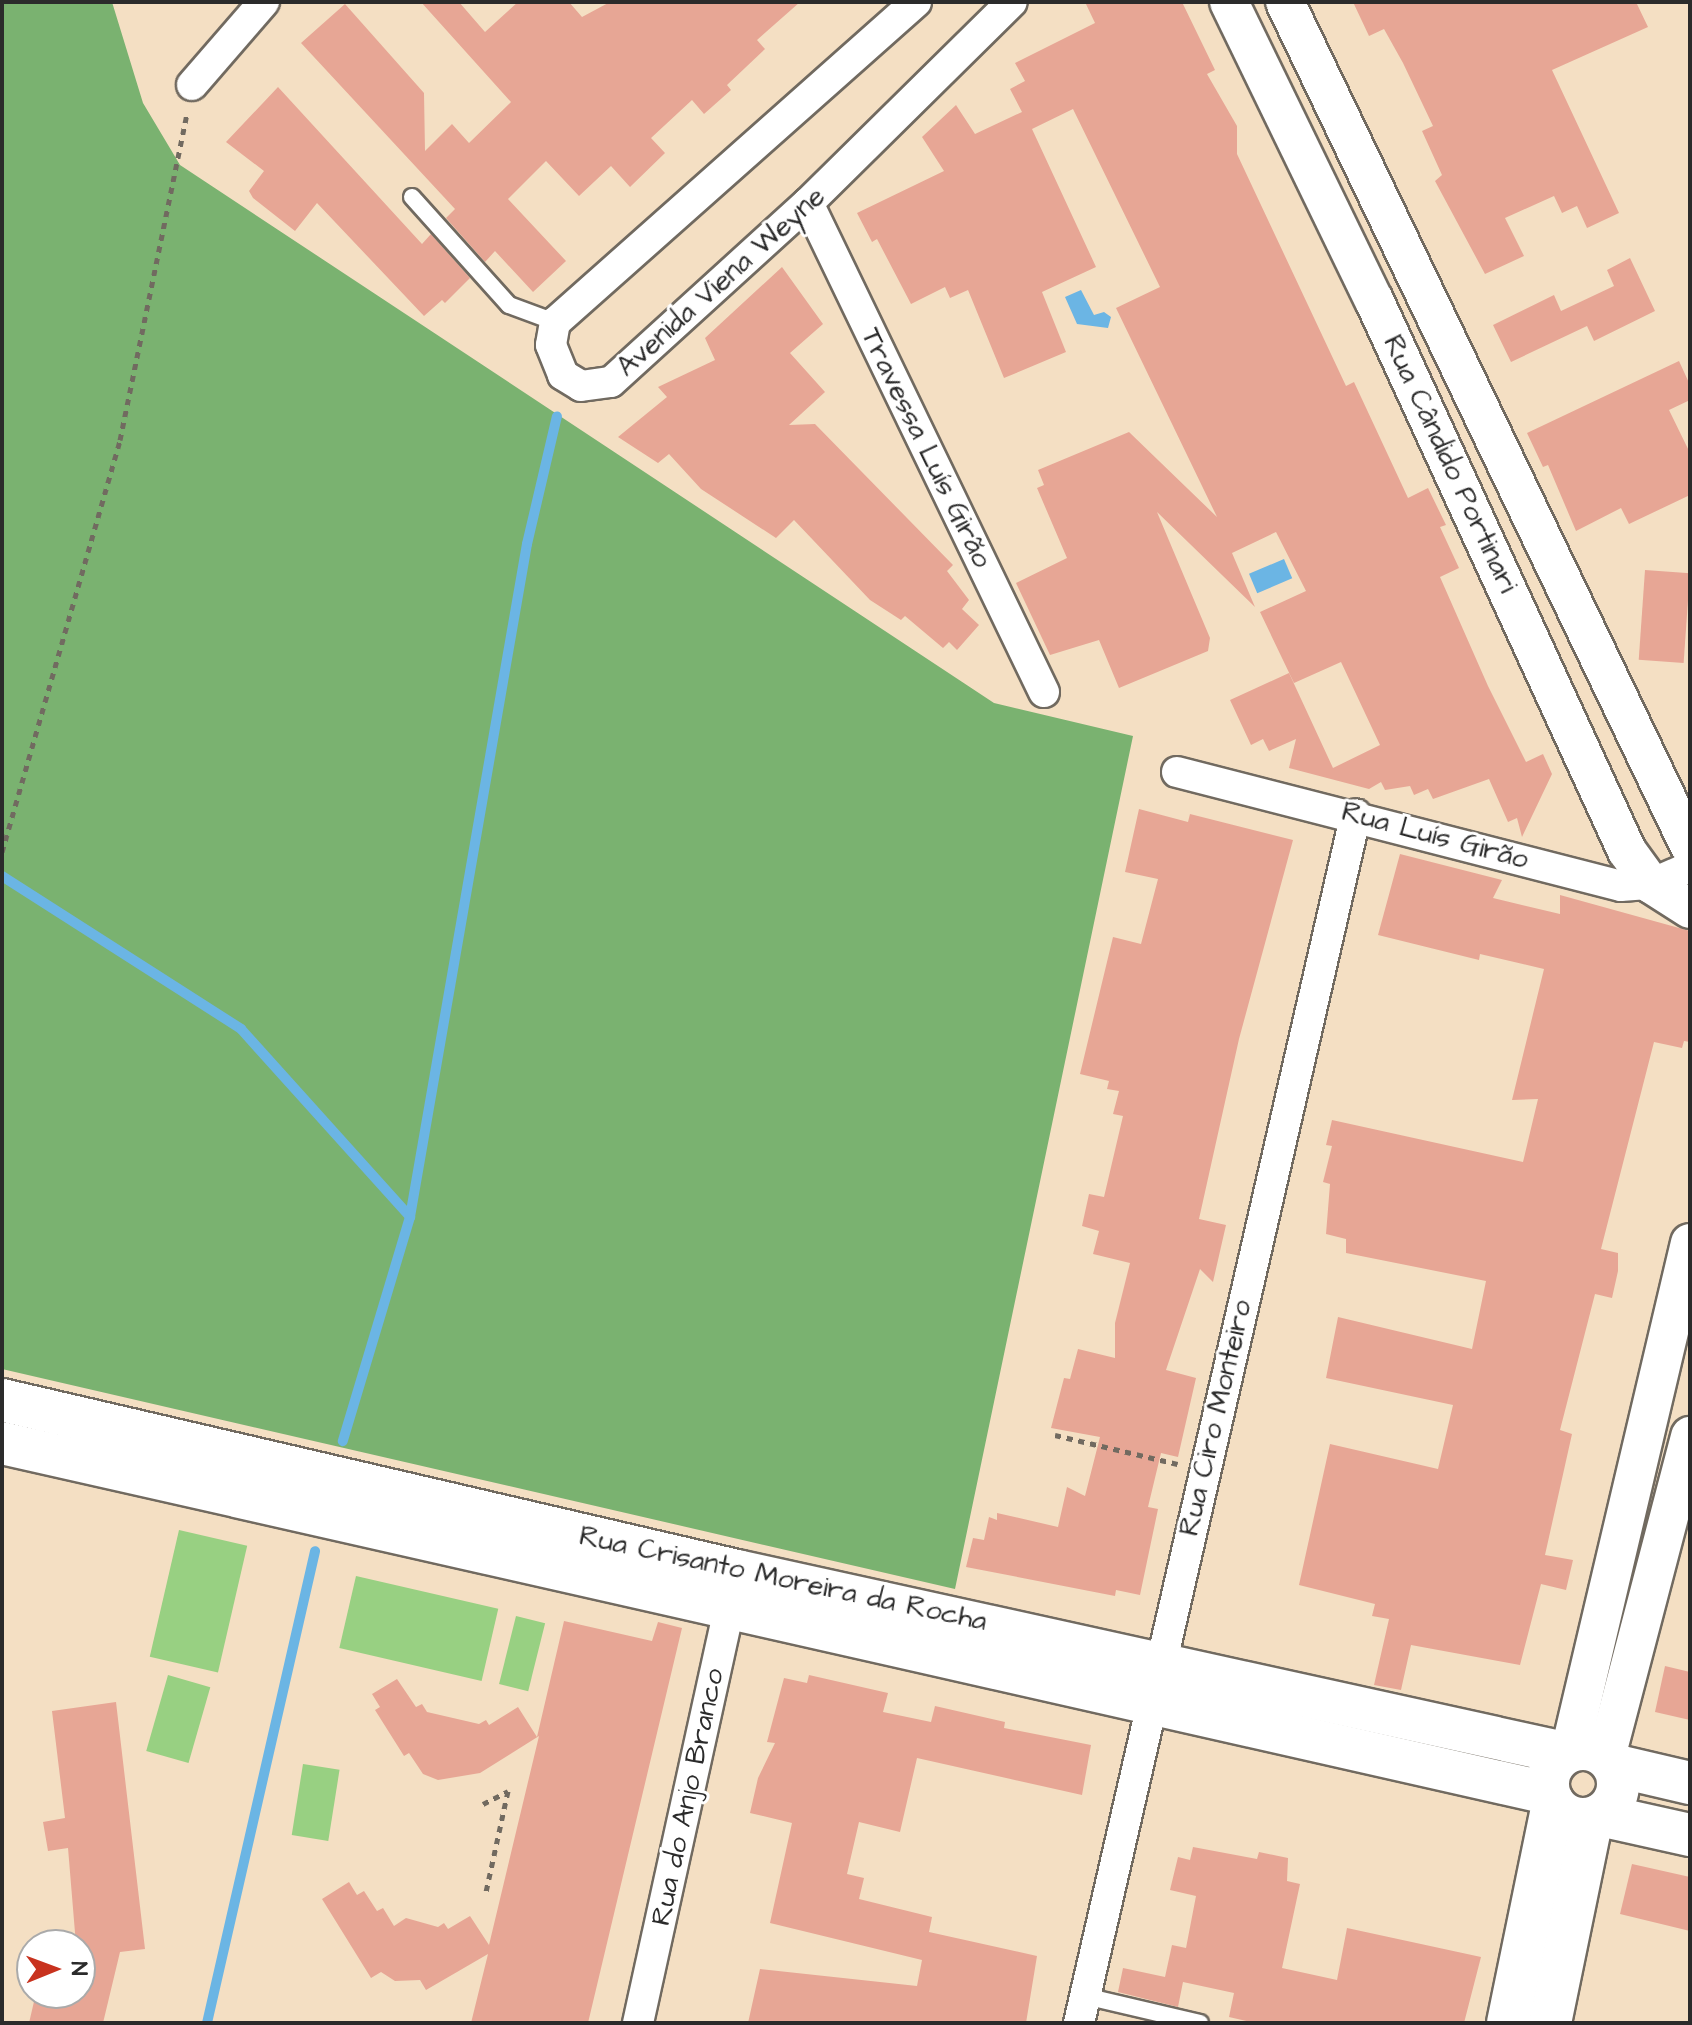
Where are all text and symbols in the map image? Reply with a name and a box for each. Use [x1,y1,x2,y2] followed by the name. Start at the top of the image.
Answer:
[610,180,832,384] street label: Avenida Viena Weyne
[853,323,999,573] street label: Travessa Luís Girão
[1376,330,1524,598] street label: Rua Cândido Portinari
[1338,795,1532,877] street label: Rua Luís Girão
[1173,1297,1259,1539] street label: Rua Ciro Monteiro
[576,1519,990,1639] street label: Rua Crisanto Moreira da Rocha
[644,1665,732,1929] street label: Rua do Anjo Branco
[16,1929,96,2009] north arrow
[63,1961,94,1976] text: N

